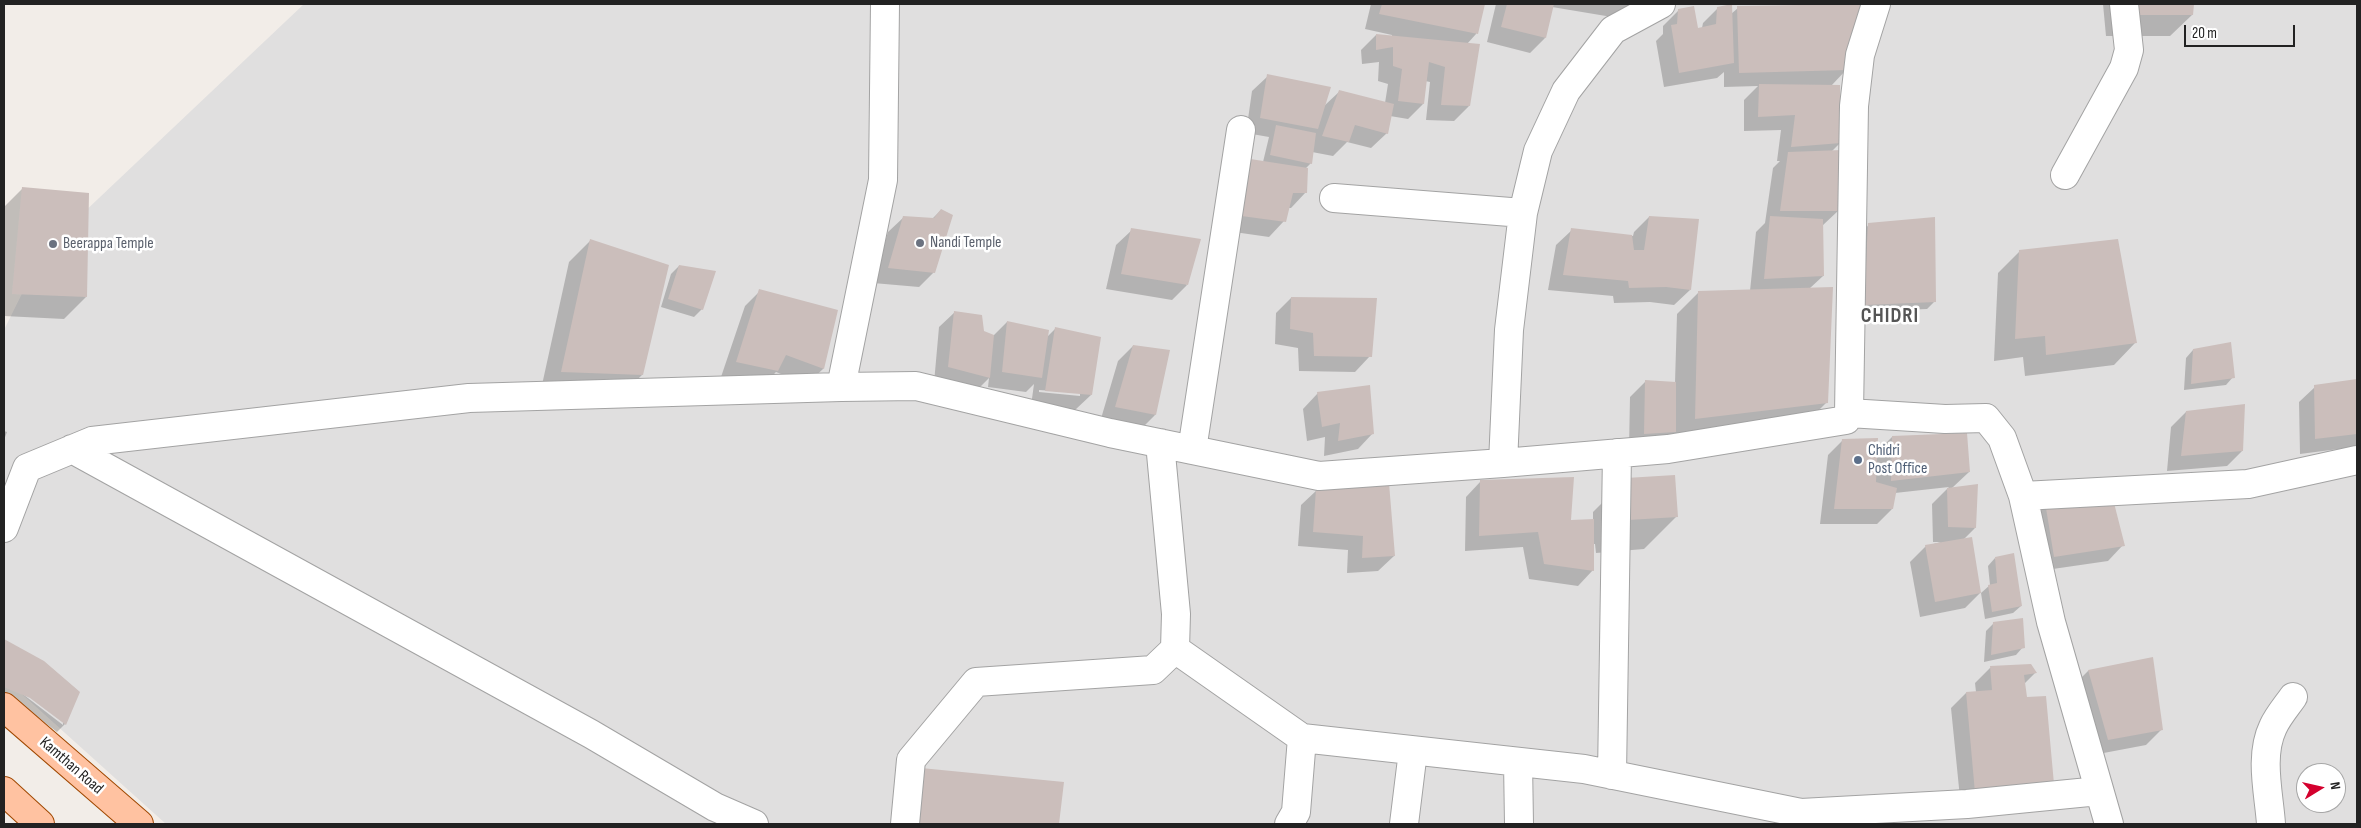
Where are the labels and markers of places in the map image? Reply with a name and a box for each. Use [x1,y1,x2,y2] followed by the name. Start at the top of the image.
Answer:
[930,233,1002,253] place label: Nandi Temple
[63,234,154,254] place label: Beerappa Temple
[914,237,926,249] marker: Nandi Temple
[47,238,59,250] marker: Beerappa Temple
[1868,441,1927,479] place label: Chidri Post Office
[1852,454,1864,466] marker: Chidri Post Office

